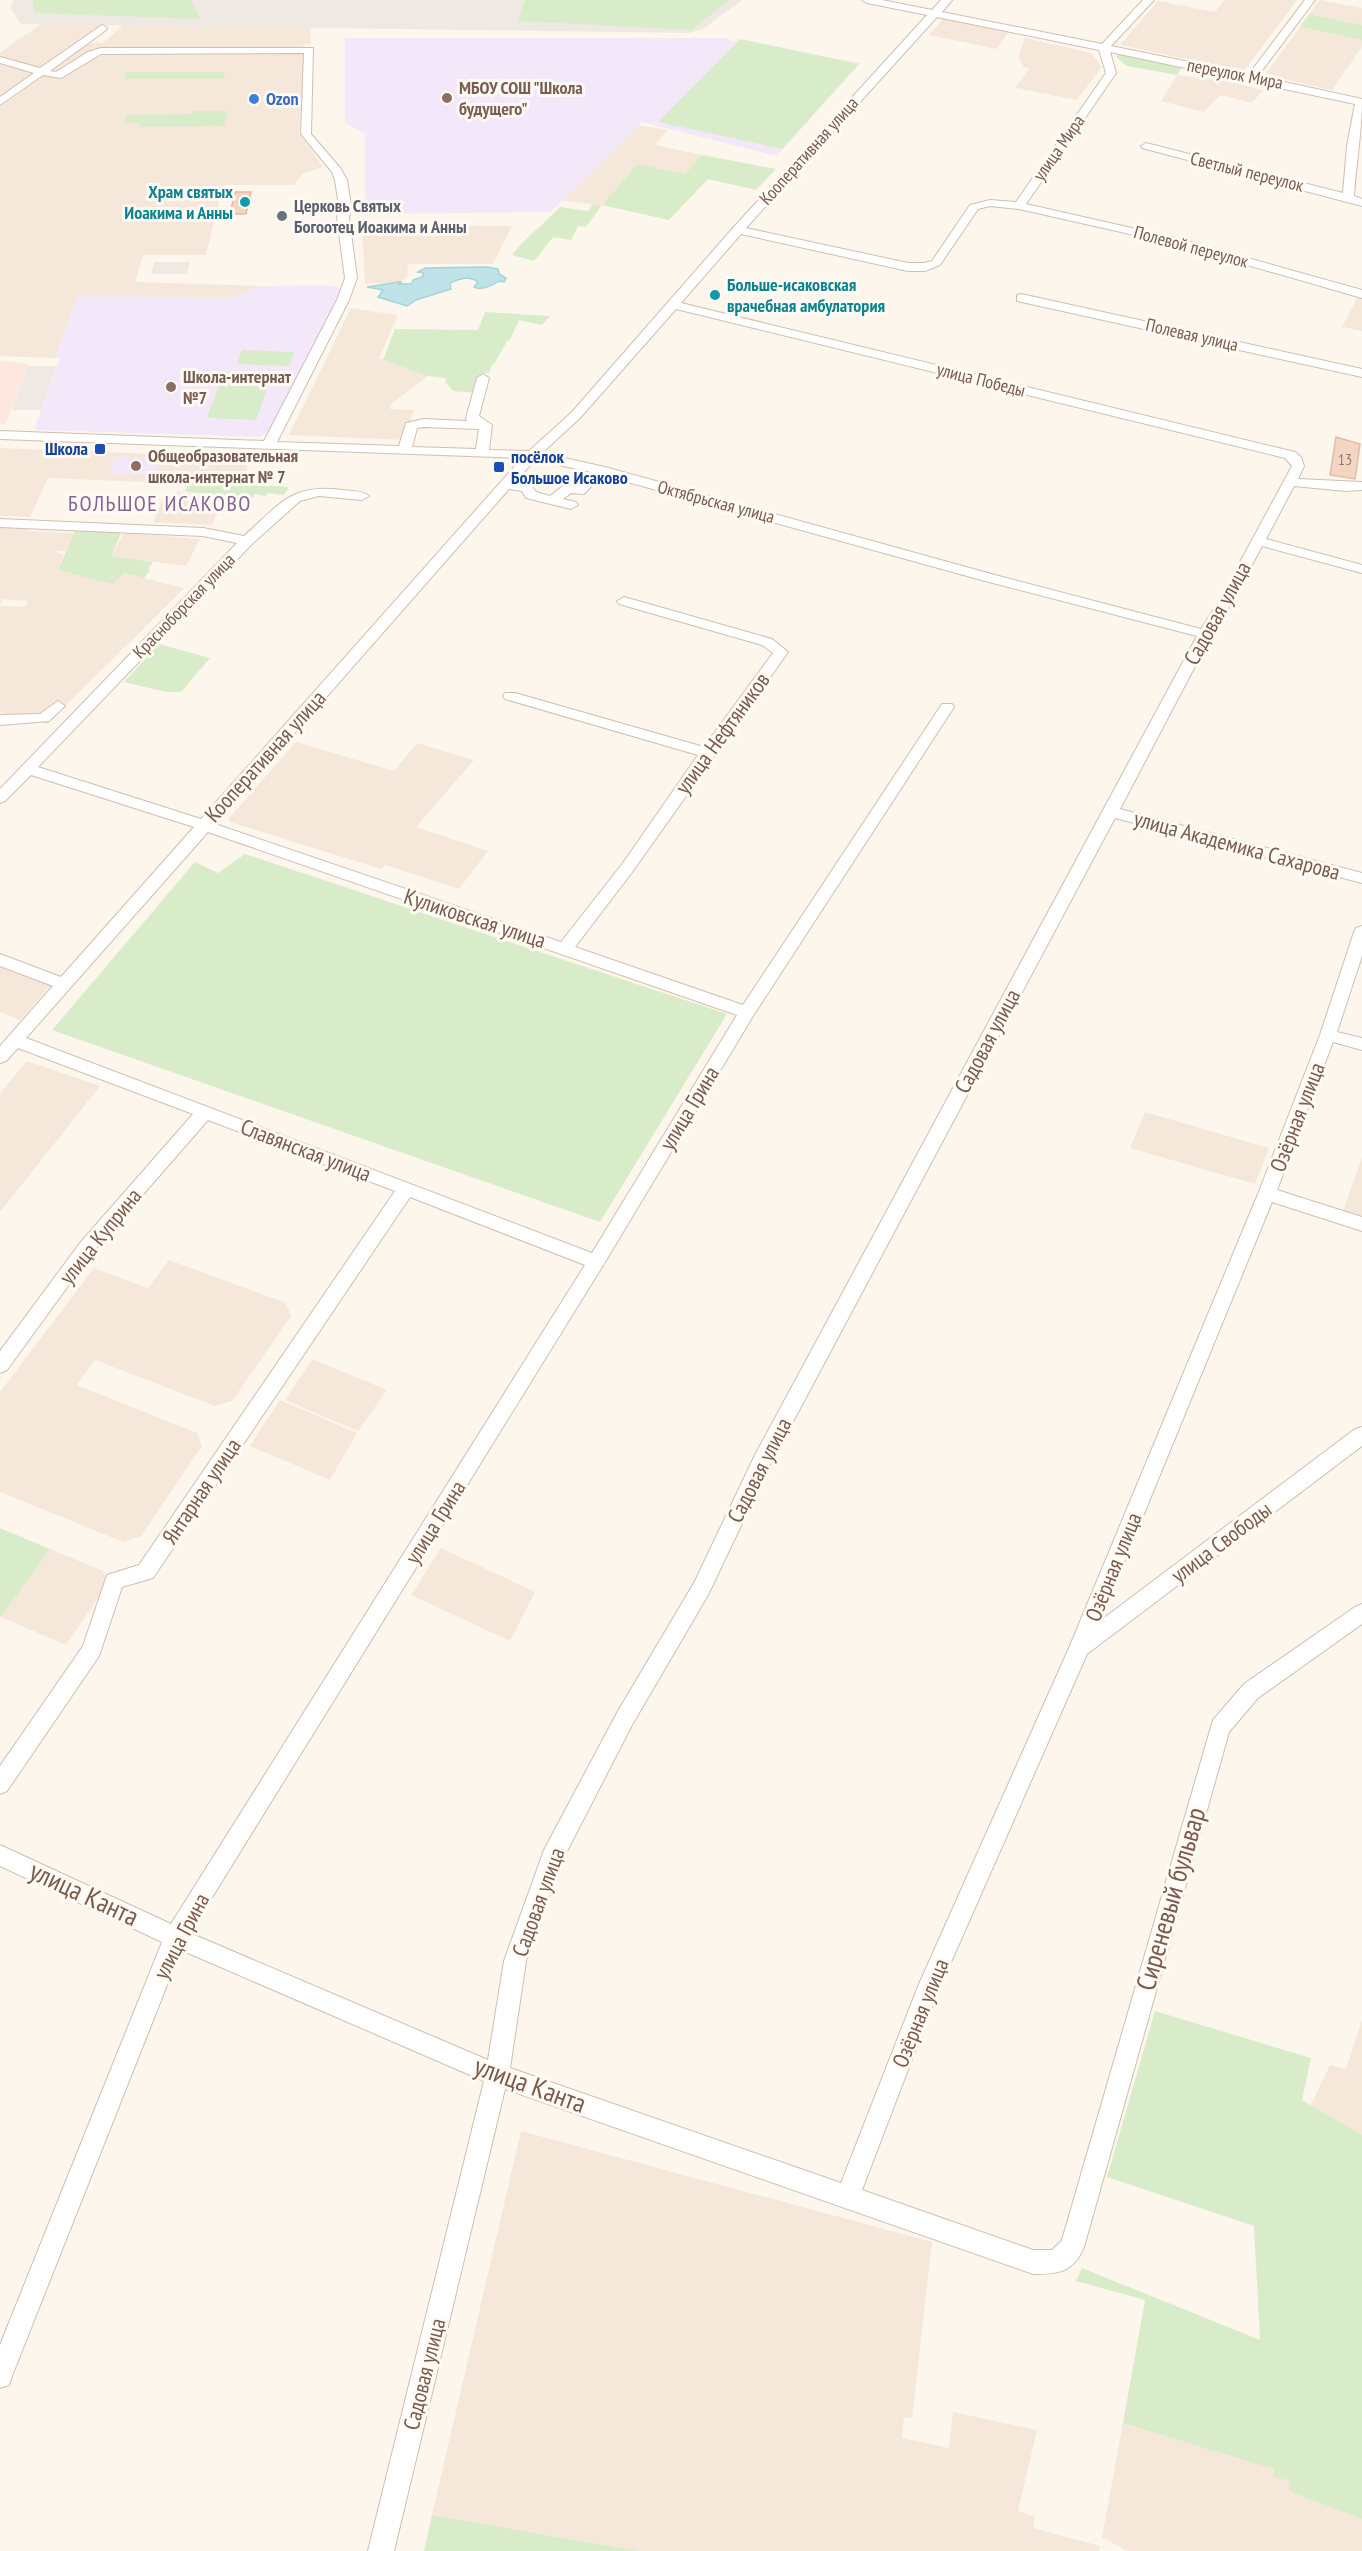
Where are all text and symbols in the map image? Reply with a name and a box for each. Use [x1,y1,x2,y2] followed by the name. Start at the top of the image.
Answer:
[1185,53,1285,94] street label: переулок Мира
[459,76,583,120] place label: МБОУ СОШ "Школа будущего"
[266,87,299,110] place label: Ozon
[440,91,454,105] marker: МБОУ СОШ "Школа будущего"
[247,92,261,106] marker: Ozon
[754,92,863,209] street label: Кооперативная улица
[1028,110,1090,185] street label: улица Мира
[1188,146,1306,197] street label: Светлый переулок
[124,180,233,224] place label: Храм святых Иоакима и Анны
[294,194,467,238] place label: Церковь Святых Богоотец Иоакима и Анны
[238,195,252,209] marker: Храм святых Иоакима и Анны
[275,209,289,223] marker: Церковь Святых Богоотец Иоакима и Анны
[1131,220,1251,273] street label: Полевой переулок
[727,273,885,317] place label: Больше-исаковская врачебная амбулатория
[708,288,722,302] marker: Больше-исаковская врачебная амбулатория
[1144,313,1241,356] street label: Полевая улица
[934,357,1028,402] street label: улица Победы
[183,365,292,409] place label: Школа-интернат №7
[164,380,178,394] marker: Школа-интернат №7
[45,437,88,460] place label: Школа
[93,442,107,456] marker: Школа
[148,444,298,488] place label: Общеобразовательная школа-интернат № 7
[511,445,628,489] place label: посёлок Большое Исаково
[1338,449,1352,469] house number: 13
[129,459,143,473] marker: Общеобразовательная школа-интернат № 7
[492,460,506,474] marker: посёлок Большое Исаково
[655,475,777,528] street label: Октябрьская улица
[68,489,252,517] district label: БОЛЬШОЕ ИСАКОВО
[128,548,240,663] street label: Красноборская улица
[1177,556,1257,670] street label: Садовая улица
[668,666,776,799] street label: улица Нефтяников
[198,684,332,828] street label: Кооперативная улица
[1131,804,1343,886] street label: улица Академика Сахарова
[401,882,549,954] street label: Куликовская улица
[948,984,1026,1098] street label: Садовая улица
[1263,1058,1331,1176] street label: Озёрная улица
[653,1061,725,1155] street label: улица Грина
[237,1112,375,1188] street label: Славянская улица
[53,1182,147,1290] street label: улица Куприна
[721,1413,797,1527] street label: Садовая улица
[155,1433,247,1549] street label: Янтарная улица
[398,1475,472,1569] street label: улица Грина
[1165,1495,1277,1589] street label: улица Свободы
[1078,1508,1148,1626] street label: Озёрная улица
[1128,1803,1212,1994] street label: Сиреневый бульвар
[505,1844,571,1960] street label: Садовая улица
[25,1853,144,1933] street label: улица Канта
[147,1888,215,1984] street label: улица Грина
[885,1954,955,2072] street label: Озёрная улица
[470,2048,591,2120] street label: улица Канта
[397,2315,451,2433] street label: Садовая улица

